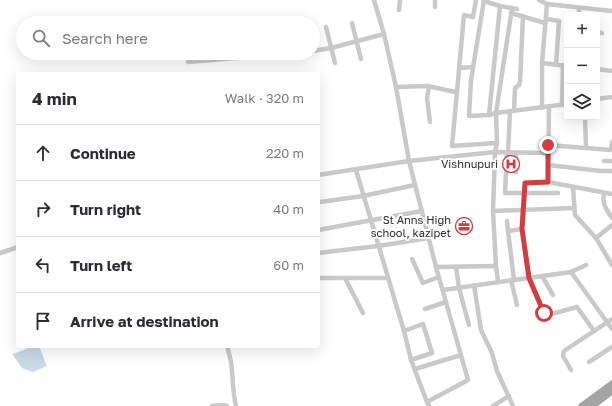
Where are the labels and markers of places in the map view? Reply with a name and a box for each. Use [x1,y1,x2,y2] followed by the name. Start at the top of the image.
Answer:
[501,154,521,174] hospital icon: Vishnupuri
[441,157,498,170] place label: Vishnupuri
[371,213,451,239] place label: St Anns High school, kazipet
[454,216,474,236] office icon: St Anns High school, kazipet

